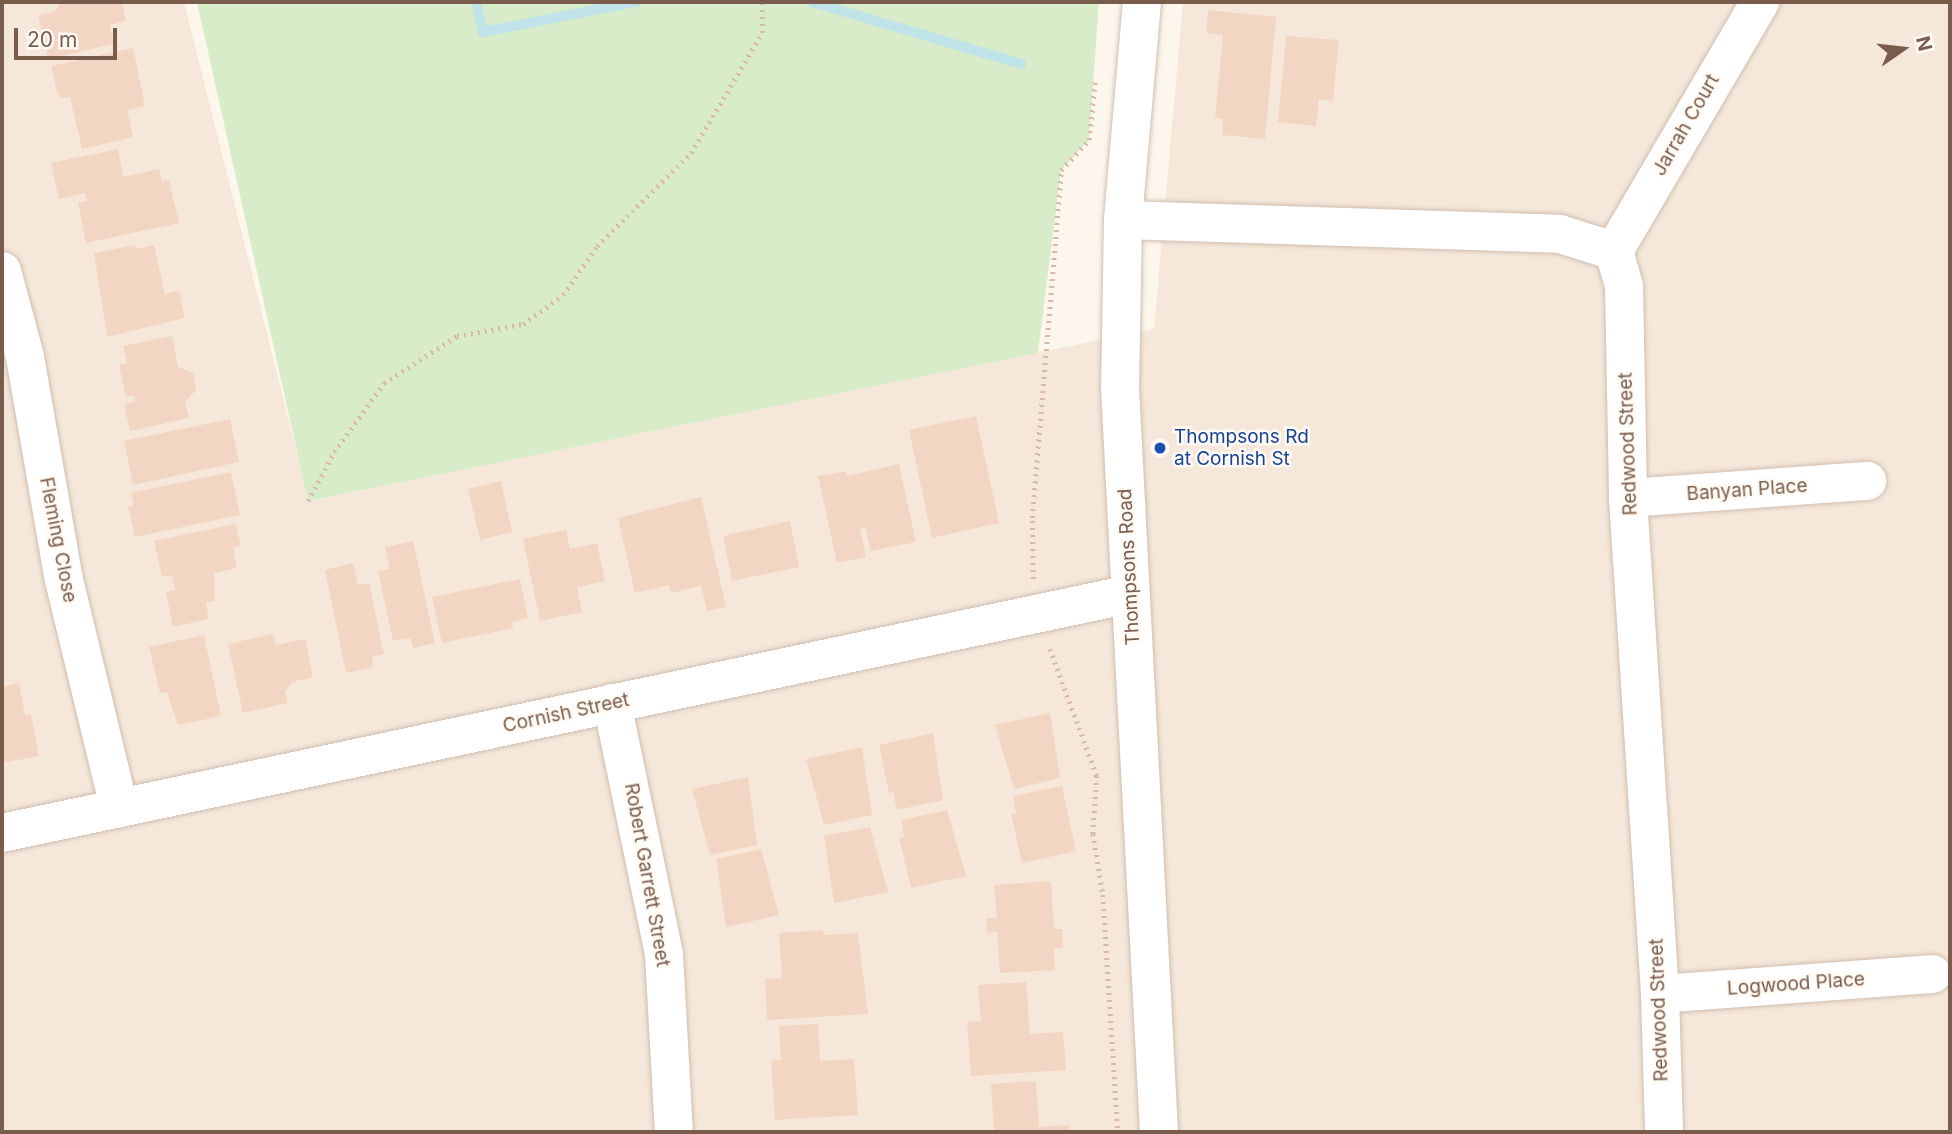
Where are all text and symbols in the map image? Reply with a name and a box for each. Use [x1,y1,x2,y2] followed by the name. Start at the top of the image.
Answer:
[18,14,121,58] scale bar
[1868,14,1938,84] north arrow
[27,27,77,52] text: 20 m
[1911,34,1937,54] text: N
[1648,70,1724,180] street label: Jarrah Court
[1614,372,1642,516] street label: Redwood Street
[1174,426,1309,470] place label: Thompsons Rd at Cornish St
[1152,440,1168,456] marker: Thompsons Rd at Cornish St
[1686,474,1808,506] street label: Banyan Place
[35,475,81,605] street label: Fleming Close
[1114,488,1144,646] street label: Thompsons Road
[501,688,631,738] street label: Cornish Street
[620,781,674,969] street label: Robert Garrett Street
[1645,938,1673,1082] street label: Redwood Street
[1726,968,1866,1000] street label: Logwood Place

